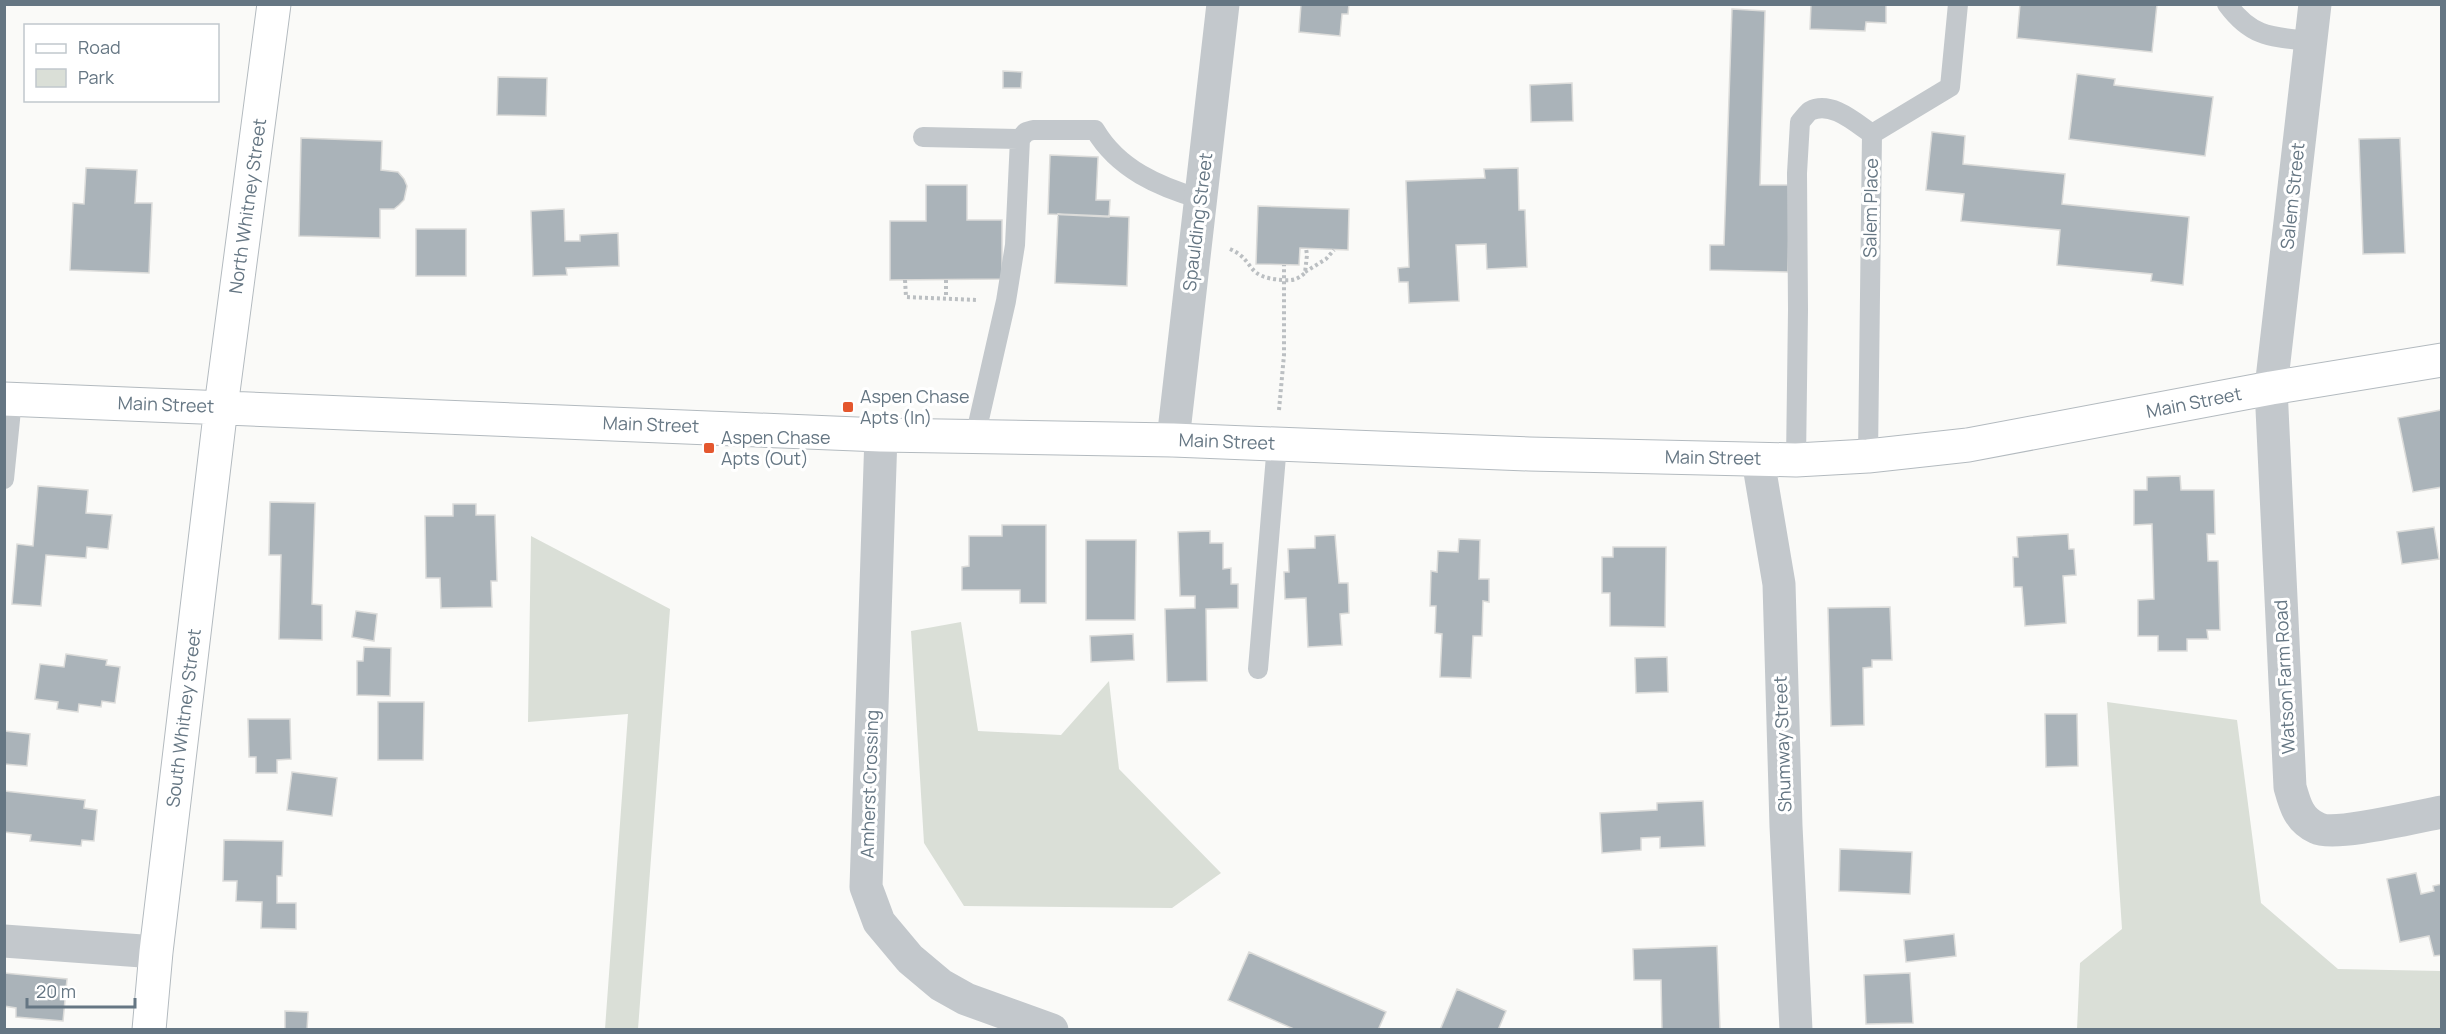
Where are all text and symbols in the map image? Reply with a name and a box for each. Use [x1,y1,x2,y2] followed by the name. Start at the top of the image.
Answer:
[24,24,219,102] legend
[78,35,121,59] text: Road
[78,65,115,89] text: Park
[223,117,271,295] street label: North Whitney Street
[2274,141,2310,250] street label: Salem Street
[1177,151,1217,292] street label: Spaulding Street
[1857,158,1883,258] street label: Salem Place
[2144,381,2243,423] street label: Main Street
[860,384,970,429] place label: Aspen Chase Apts (In)
[117,390,215,418] street label: Main Street
[841,400,855,414] marker: Aspen Chase Apts (In)
[602,410,700,438] street label: Main Street
[721,425,831,470] place label: Aspen Chase Apts (Out)
[1178,427,1276,455] street label: Main Street
[702,441,716,455] marker: Aspen Chase Apts (Out)
[1665,444,1761,470] street label: Main Street
[2268,599,2300,755] street label: Watson Farm Road
[160,627,206,809] street label: South Whitney Street
[1768,675,1796,813] street label: Shumway Street
[854,709,884,859] street label: Amherst Crossing
[27,971,135,1009] scale bar
[36,979,76,1003] text: 20 m

